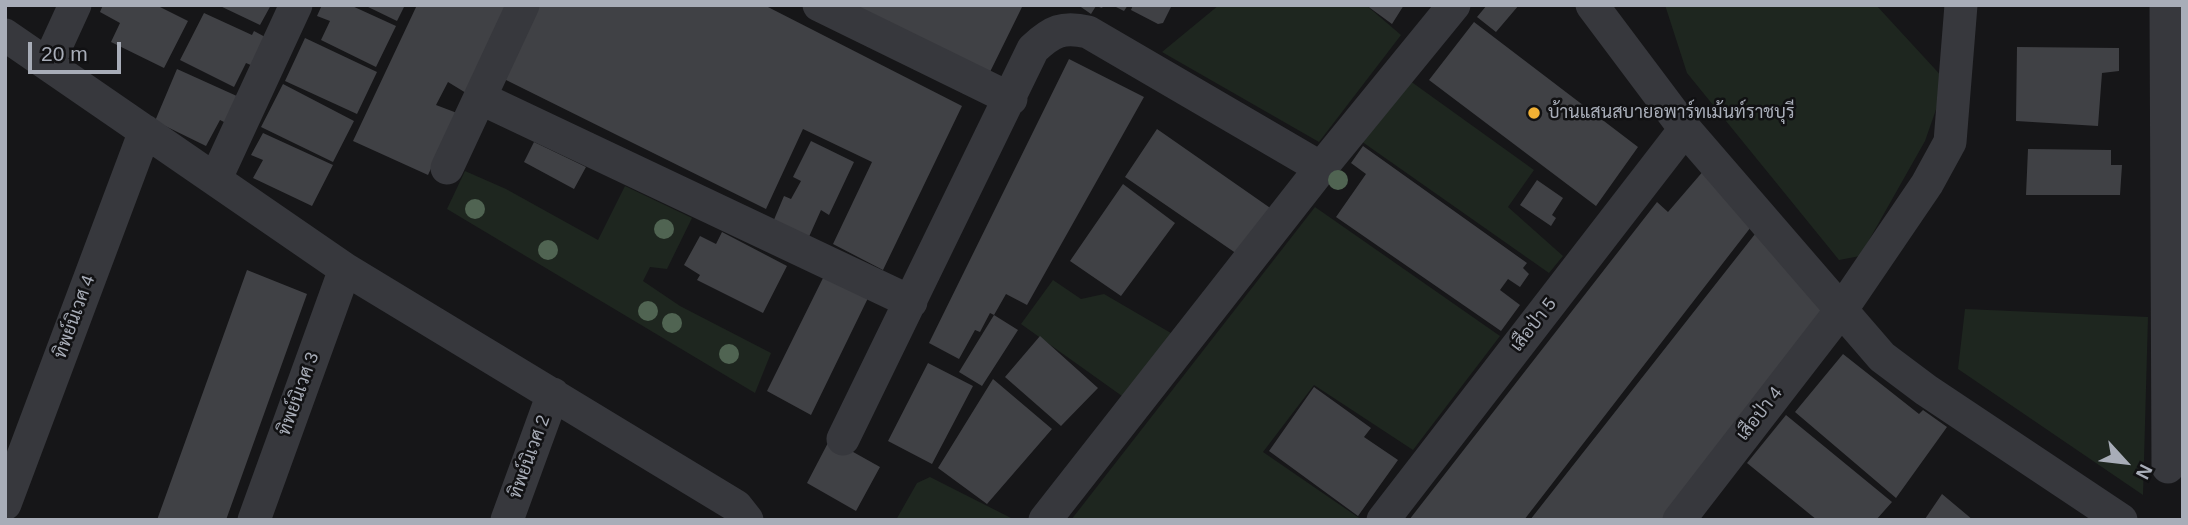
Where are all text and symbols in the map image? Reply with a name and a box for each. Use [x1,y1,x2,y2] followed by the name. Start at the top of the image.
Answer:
[32,28,124,72] scale bar
[41,42,88,65] text: 20 m
[1548,102,1795,124] place label: บ้านแสนสบายอพาร์ทเม้นท์ราชบุรี
[1526,105,1542,121] marker: บ้านแสนสบายอพาร์ทเม้นท์ราชบุรี
[50,272,100,362] street label: ทิพย์นิเวศ 4
[1506,294,1562,356] street label: เสือป่า 5
[274,349,324,439] street label: ทิพย์นิเวศ 3
[1732,383,1788,445] street label: เสือป่า 4
[505,412,555,502] street label: ทิพย์นิเวศ 2
[2090,427,2160,497] north arrow
[2132,461,2157,483] text: N

